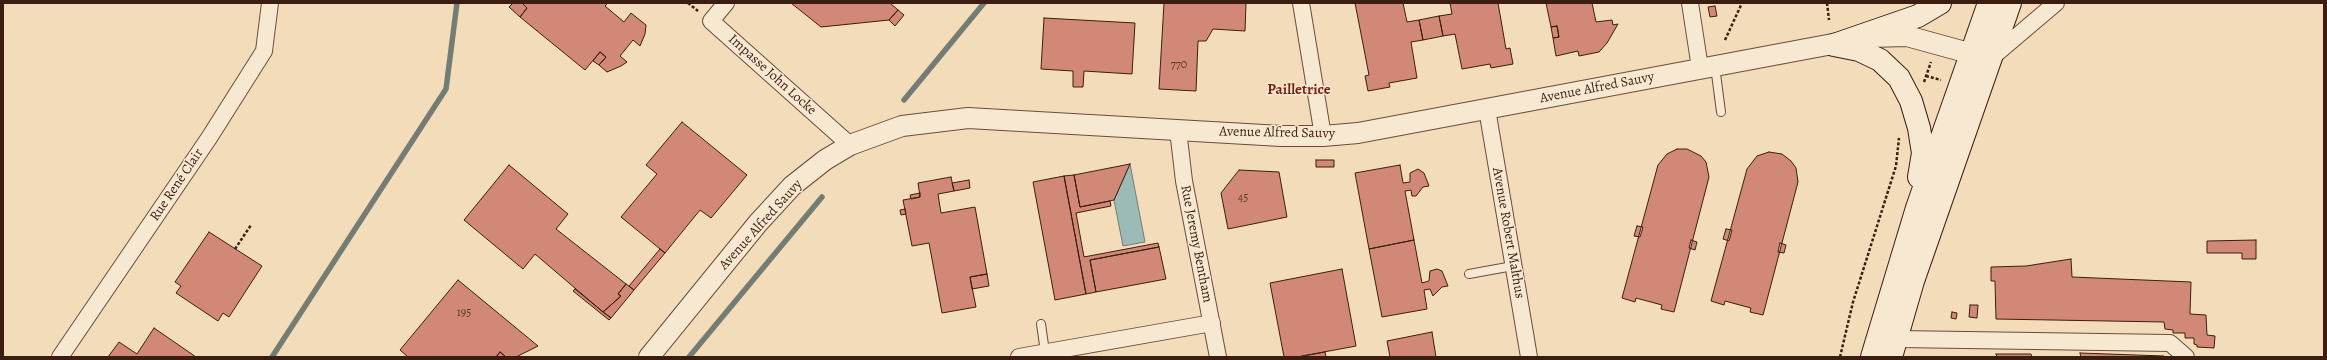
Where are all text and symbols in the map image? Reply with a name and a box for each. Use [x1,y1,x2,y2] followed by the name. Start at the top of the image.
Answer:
[725,31,819,119] street label: Impasse John Locke
[1171,58,1187,72] house number: 770
[1539,69,1655,107] street label: Avenue Alfred Sauvy
[1267,81,1331,99] district label: Pailletrice
[1219,124,1335,142] street label: Avenue Alfred Sauvy
[147,146,207,224] street label: Rue René Clair
[1488,166,1528,300] street label: Avenue Robert Malthus
[716,176,806,274] street label: Avenue Alfred Sauvy
[1176,184,1216,304] street label: Rue Jeremy Bentham
[1238,191,1248,205] house number: 45
[457,306,471,320] house number: 195

